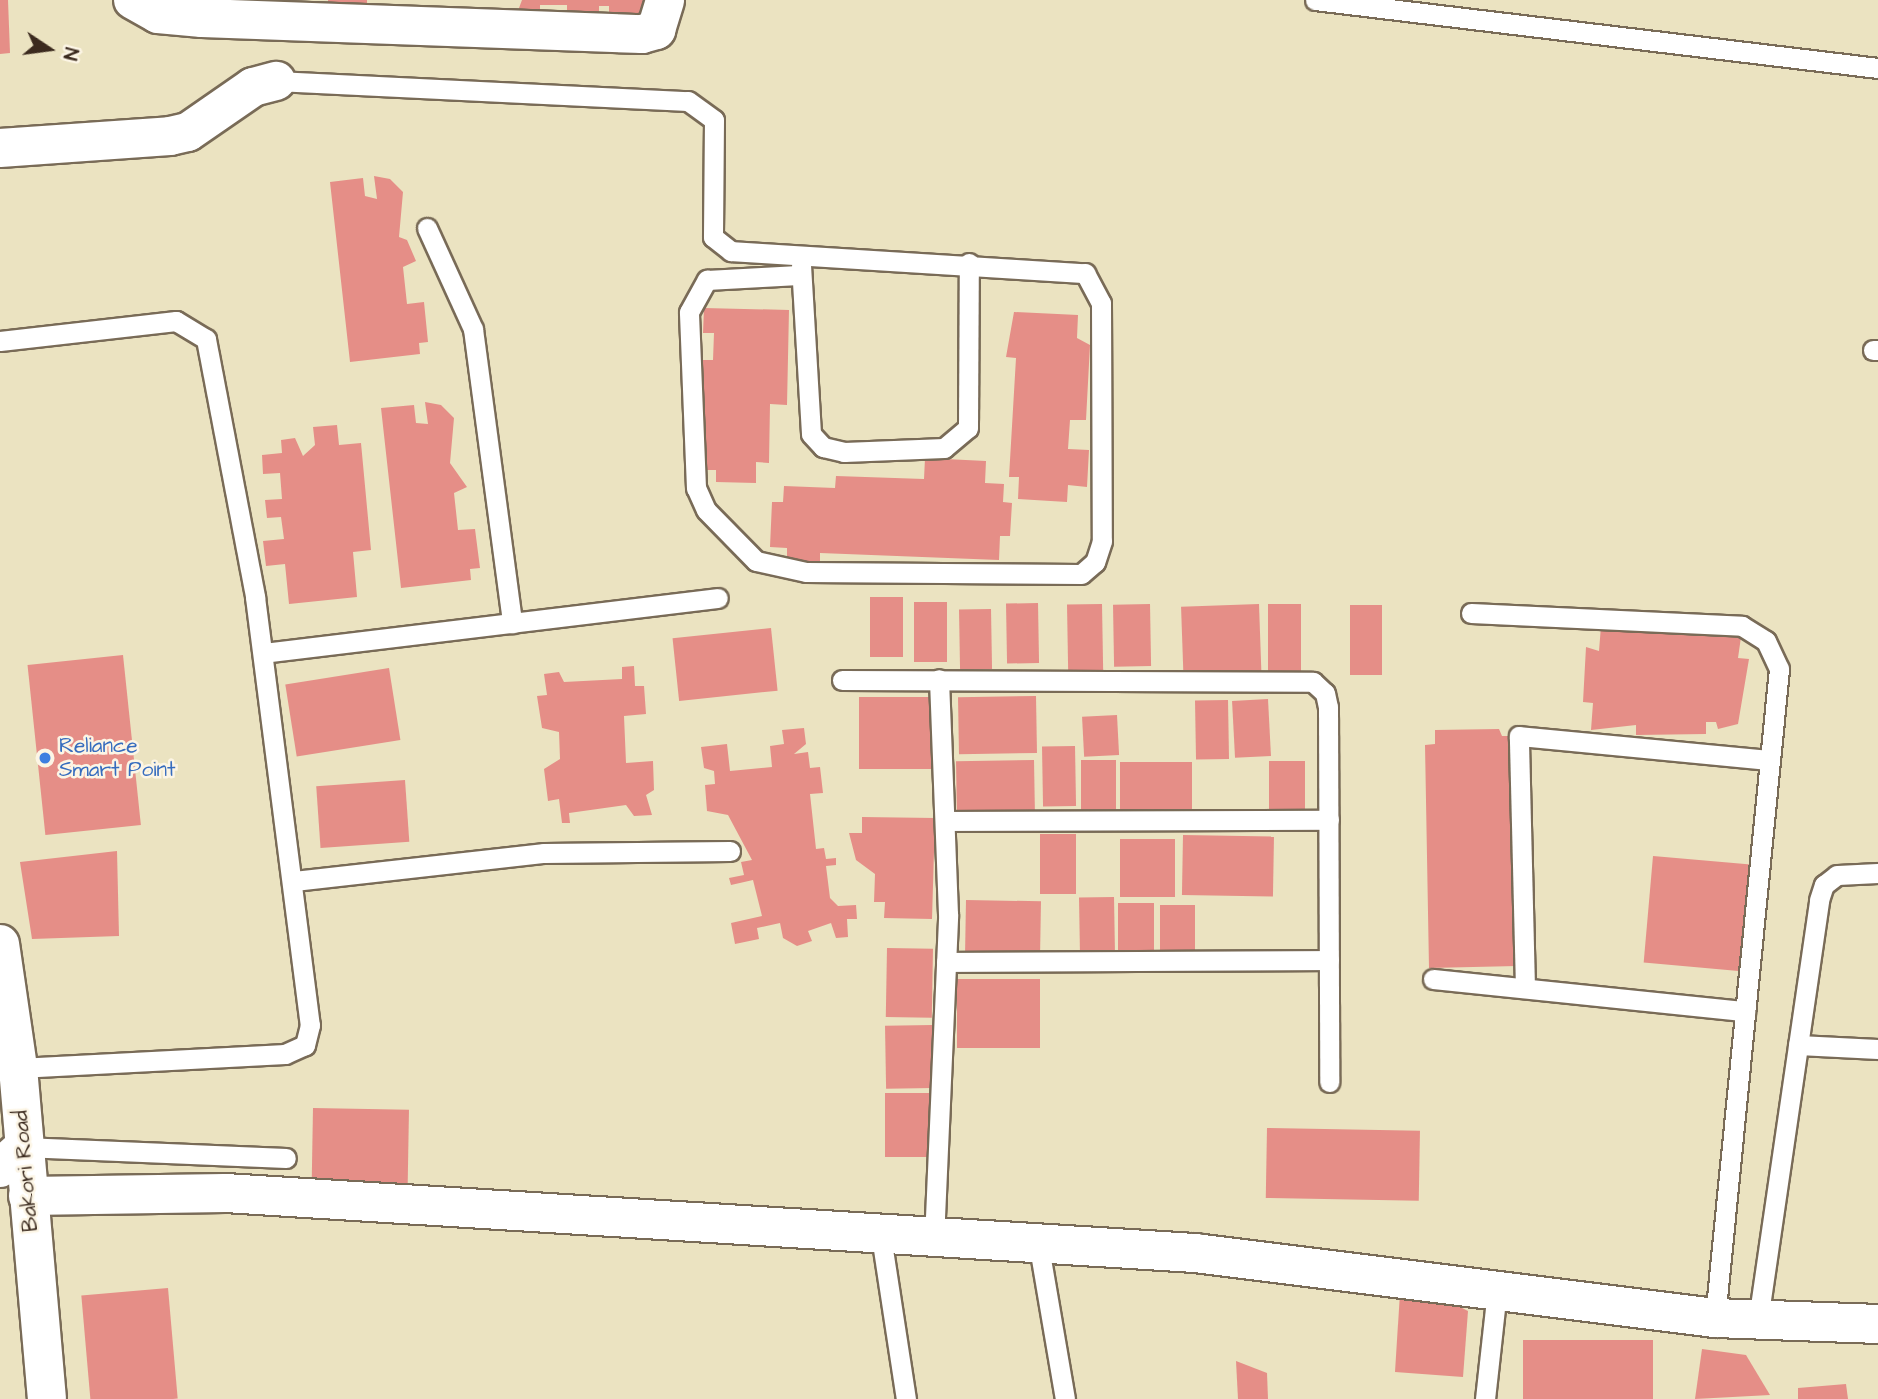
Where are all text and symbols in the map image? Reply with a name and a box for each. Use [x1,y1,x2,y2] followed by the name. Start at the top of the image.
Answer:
[14,14,84,84] north arrow
[55,45,84,63] text: N
[59,733,175,783] place label: Reliance Smart Point
[37,750,53,766] marker: Reliance Smart Point
[8,1109,44,1233] street label: Bakori Road

